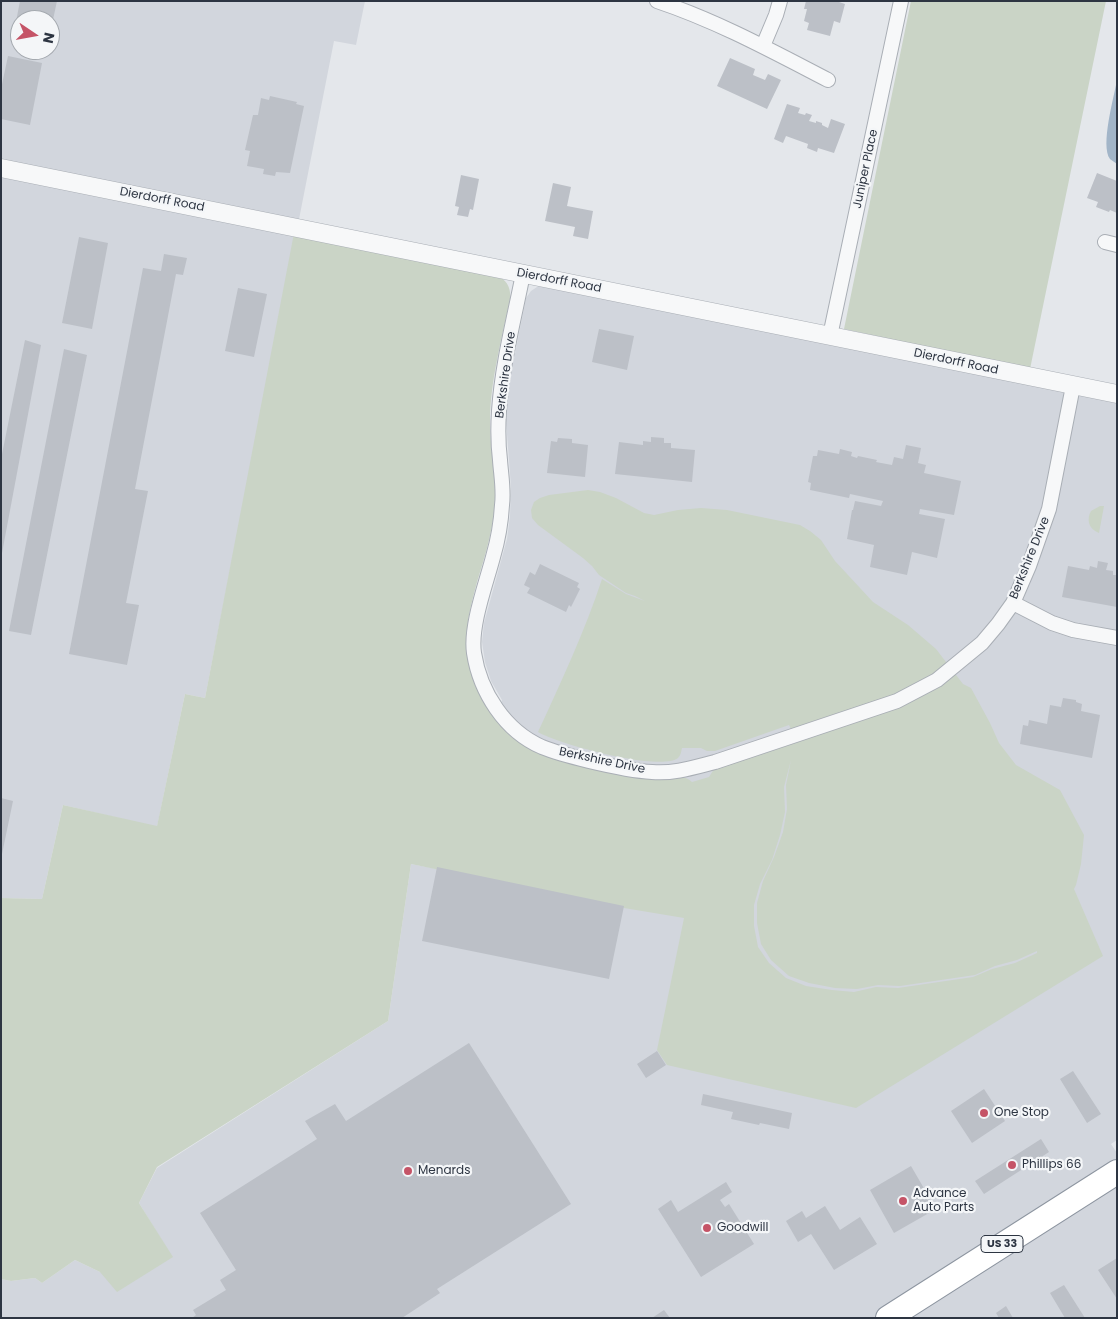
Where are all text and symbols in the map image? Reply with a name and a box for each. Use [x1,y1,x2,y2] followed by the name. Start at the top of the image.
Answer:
[10,10,60,60] north arrow
[38,31,60,45] text: N
[851,128,881,210] street label: Juniper Place
[118,185,206,215] street label: Dierdorff Road
[515,266,603,296] street label: Dierdorff Road
[493,331,519,419] street label: Berkshire Drive
[912,346,1000,378] street label: Dierdorff Road
[1007,515,1053,601] street label: Berkshire Drive
[558,745,646,777] street label: Berkshire Drive
[994,1106,1049,1120] place label: One Stop
[978,1107,990,1119] marker: One Stop
[1022,1158,1081,1172] place label: Phillips 66
[1006,1159,1018,1171] marker: Phillips 66
[418,1164,470,1178] place label: Menards
[402,1165,414,1177] marker: Menards
[913,1187,974,1215] place label: Advance Auto Parts
[897,1195,909,1207] marker: Advance Auto Parts
[717,1221,769,1235] place label: Goodwill
[701,1222,713,1234] marker: Goodwill
[981,1236,1023,1252] road number: US 33

